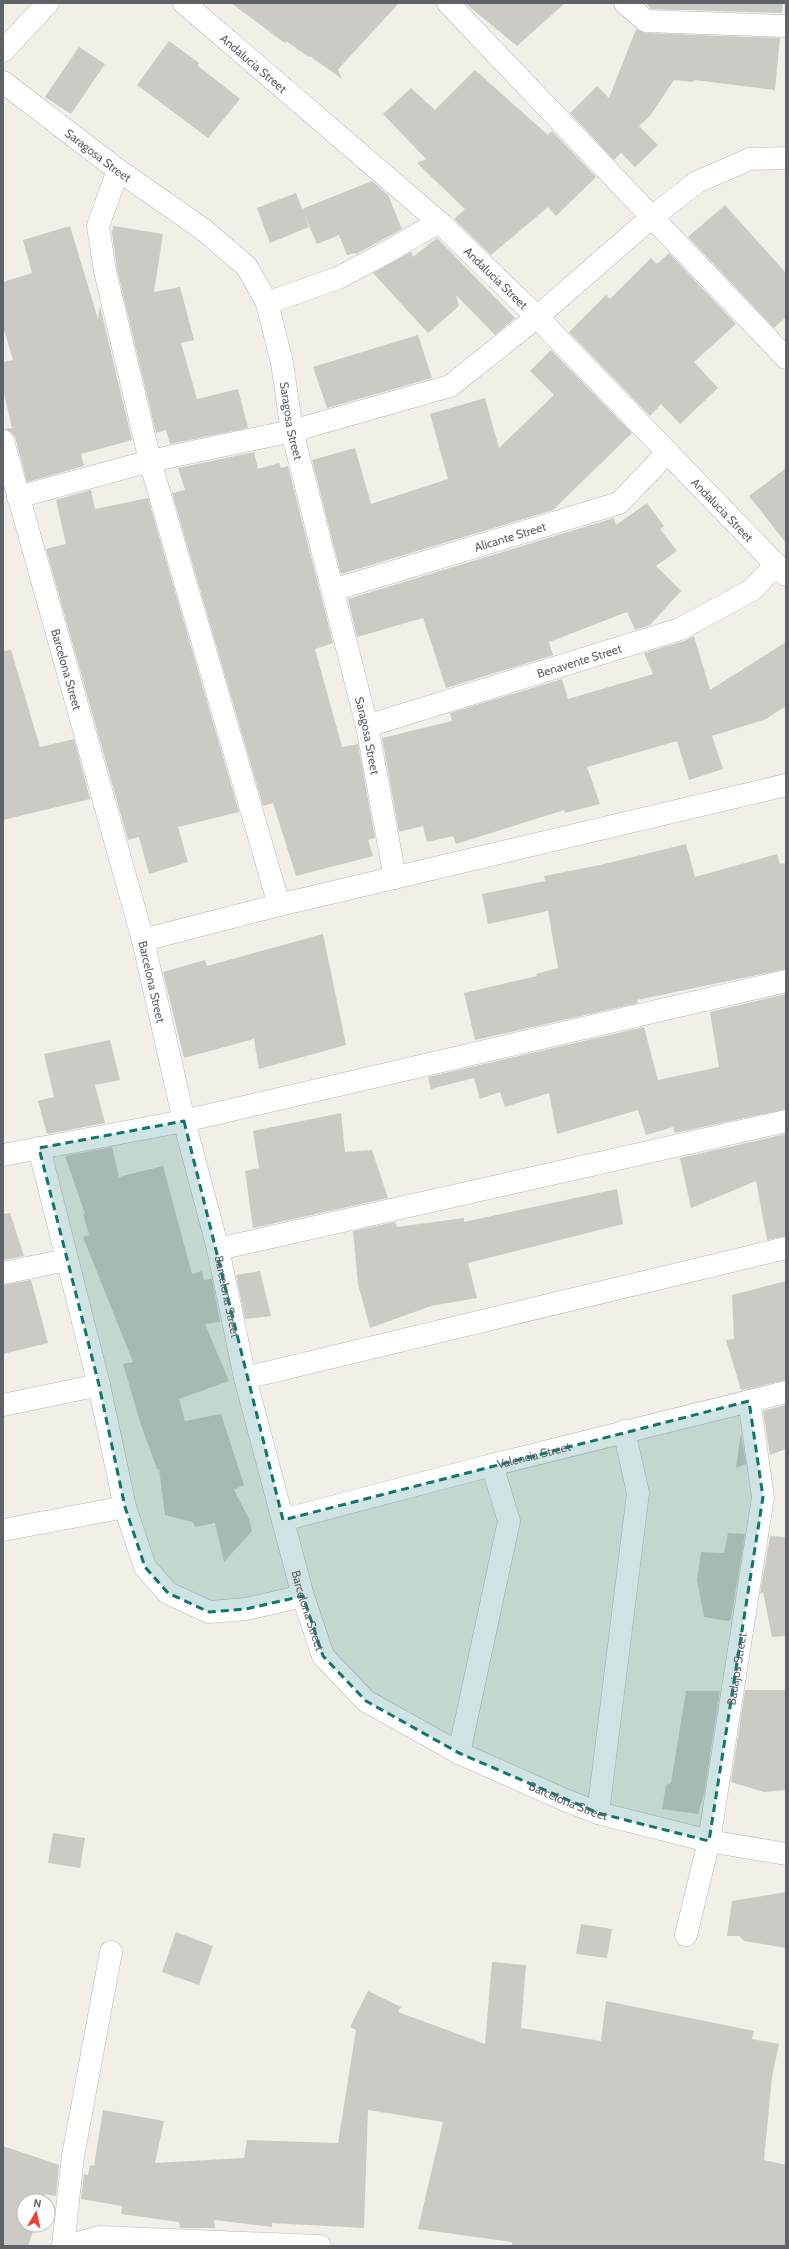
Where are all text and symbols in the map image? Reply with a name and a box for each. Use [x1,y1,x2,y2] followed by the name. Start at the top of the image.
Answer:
[217,30,290,96] street label: Andalucia Street
[62,125,134,185] street label: Saragosa Street
[461,243,531,312] street label: Andalucia Street
[277,381,307,461] street label: Saragosa Street
[688,474,757,544] street label: Andalucia Street
[472,518,548,554] street label: Alicante Street
[49,627,86,711] street label: Barcelona Street
[535,640,623,680] street label: Benavente Street
[352,695,383,776] street label: Saragosa Street
[136,939,169,1024] street label: Barcelona Street
[212,1254,244,1339] street label: Barcelona Street
[495,1438,572,1471] street label: Valencia Street
[289,1569,328,1653] street label: Barcelona Street
[723,1632,749,1706] street label: Badajos Street
[527,1778,609,1823] street label: Barcelona Street
[16,2193,56,2233] north arrow
[33,2196,43,2211] text: N

